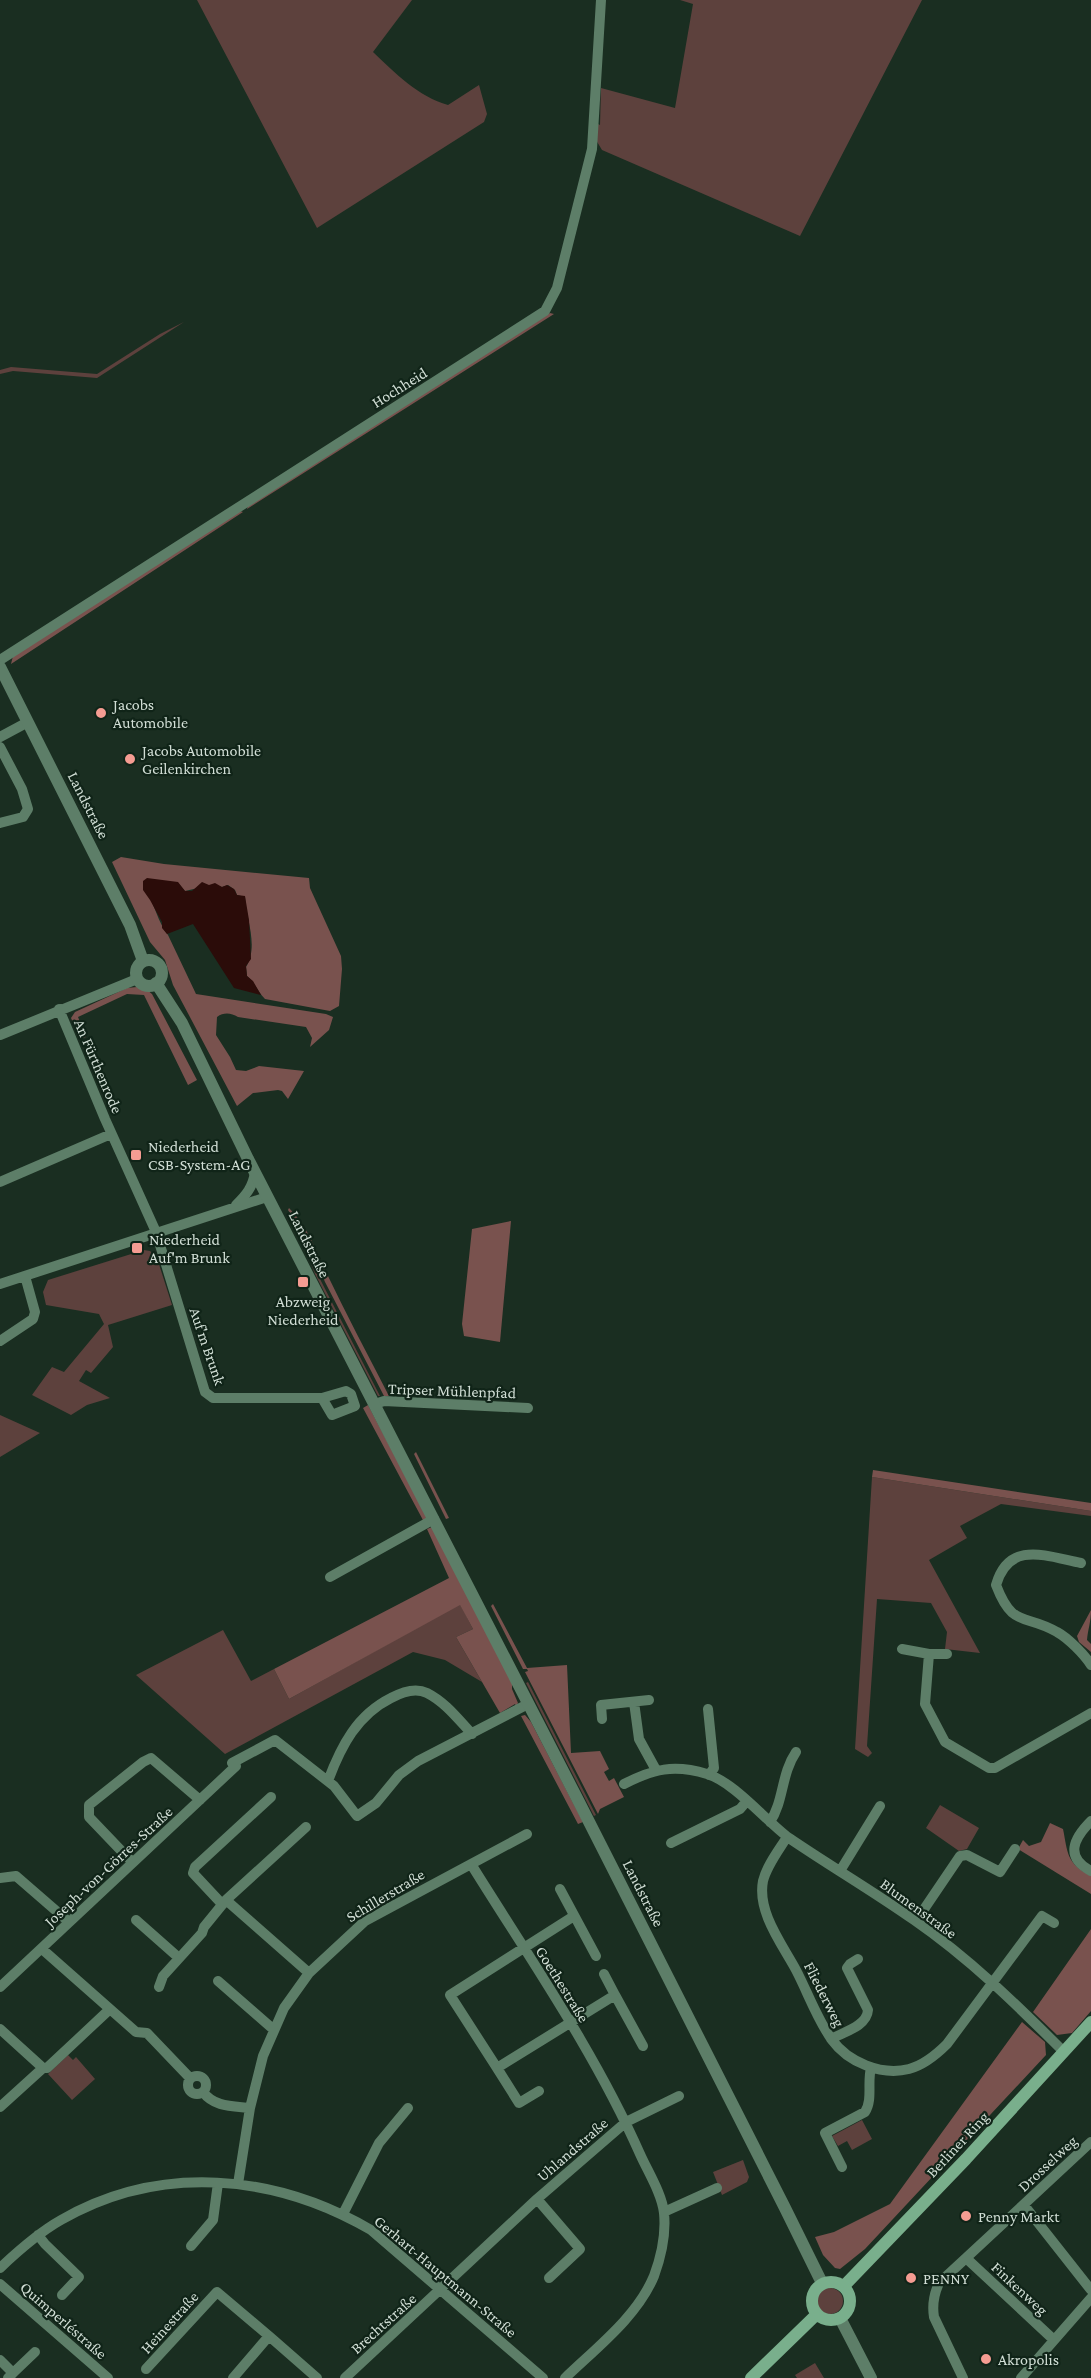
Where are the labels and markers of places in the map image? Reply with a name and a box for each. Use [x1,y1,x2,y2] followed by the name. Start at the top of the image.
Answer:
[111,696,188,731] place label: Jacobs Automobile
[94,706,108,720] marker: Jacobs Automobile
[140,742,261,777] place label: Jacobs Automobile Geilenkirchen
[123,752,137,766] marker: Jacobs Automobile Geilenkirchen
[148,1138,250,1174] place label: Niederheid CSB-System-AG
[129,1148,143,1162] marker: Niederheid CSB-System-AG
[149,1231,230,1266] place label: Niederheid Auf'm Brunk
[130,1241,144,1255] marker: Niederheid Auf'm Brunk
[296,1275,310,1289] marker: Abzweig Niederheid
[267,1293,339,1328] place label: Abzweig Niederheid
[978,2208,1060,2226] place label: Penny Markt
[959,2209,973,2223] marker: Penny Markt
[923,2270,970,2287] place label: PENNY
[904,2271,918,2285] marker: PENNY
[998,2351,1059,2369] place label: Akropolis
[979,2352,993,2366] marker: Akropolis

